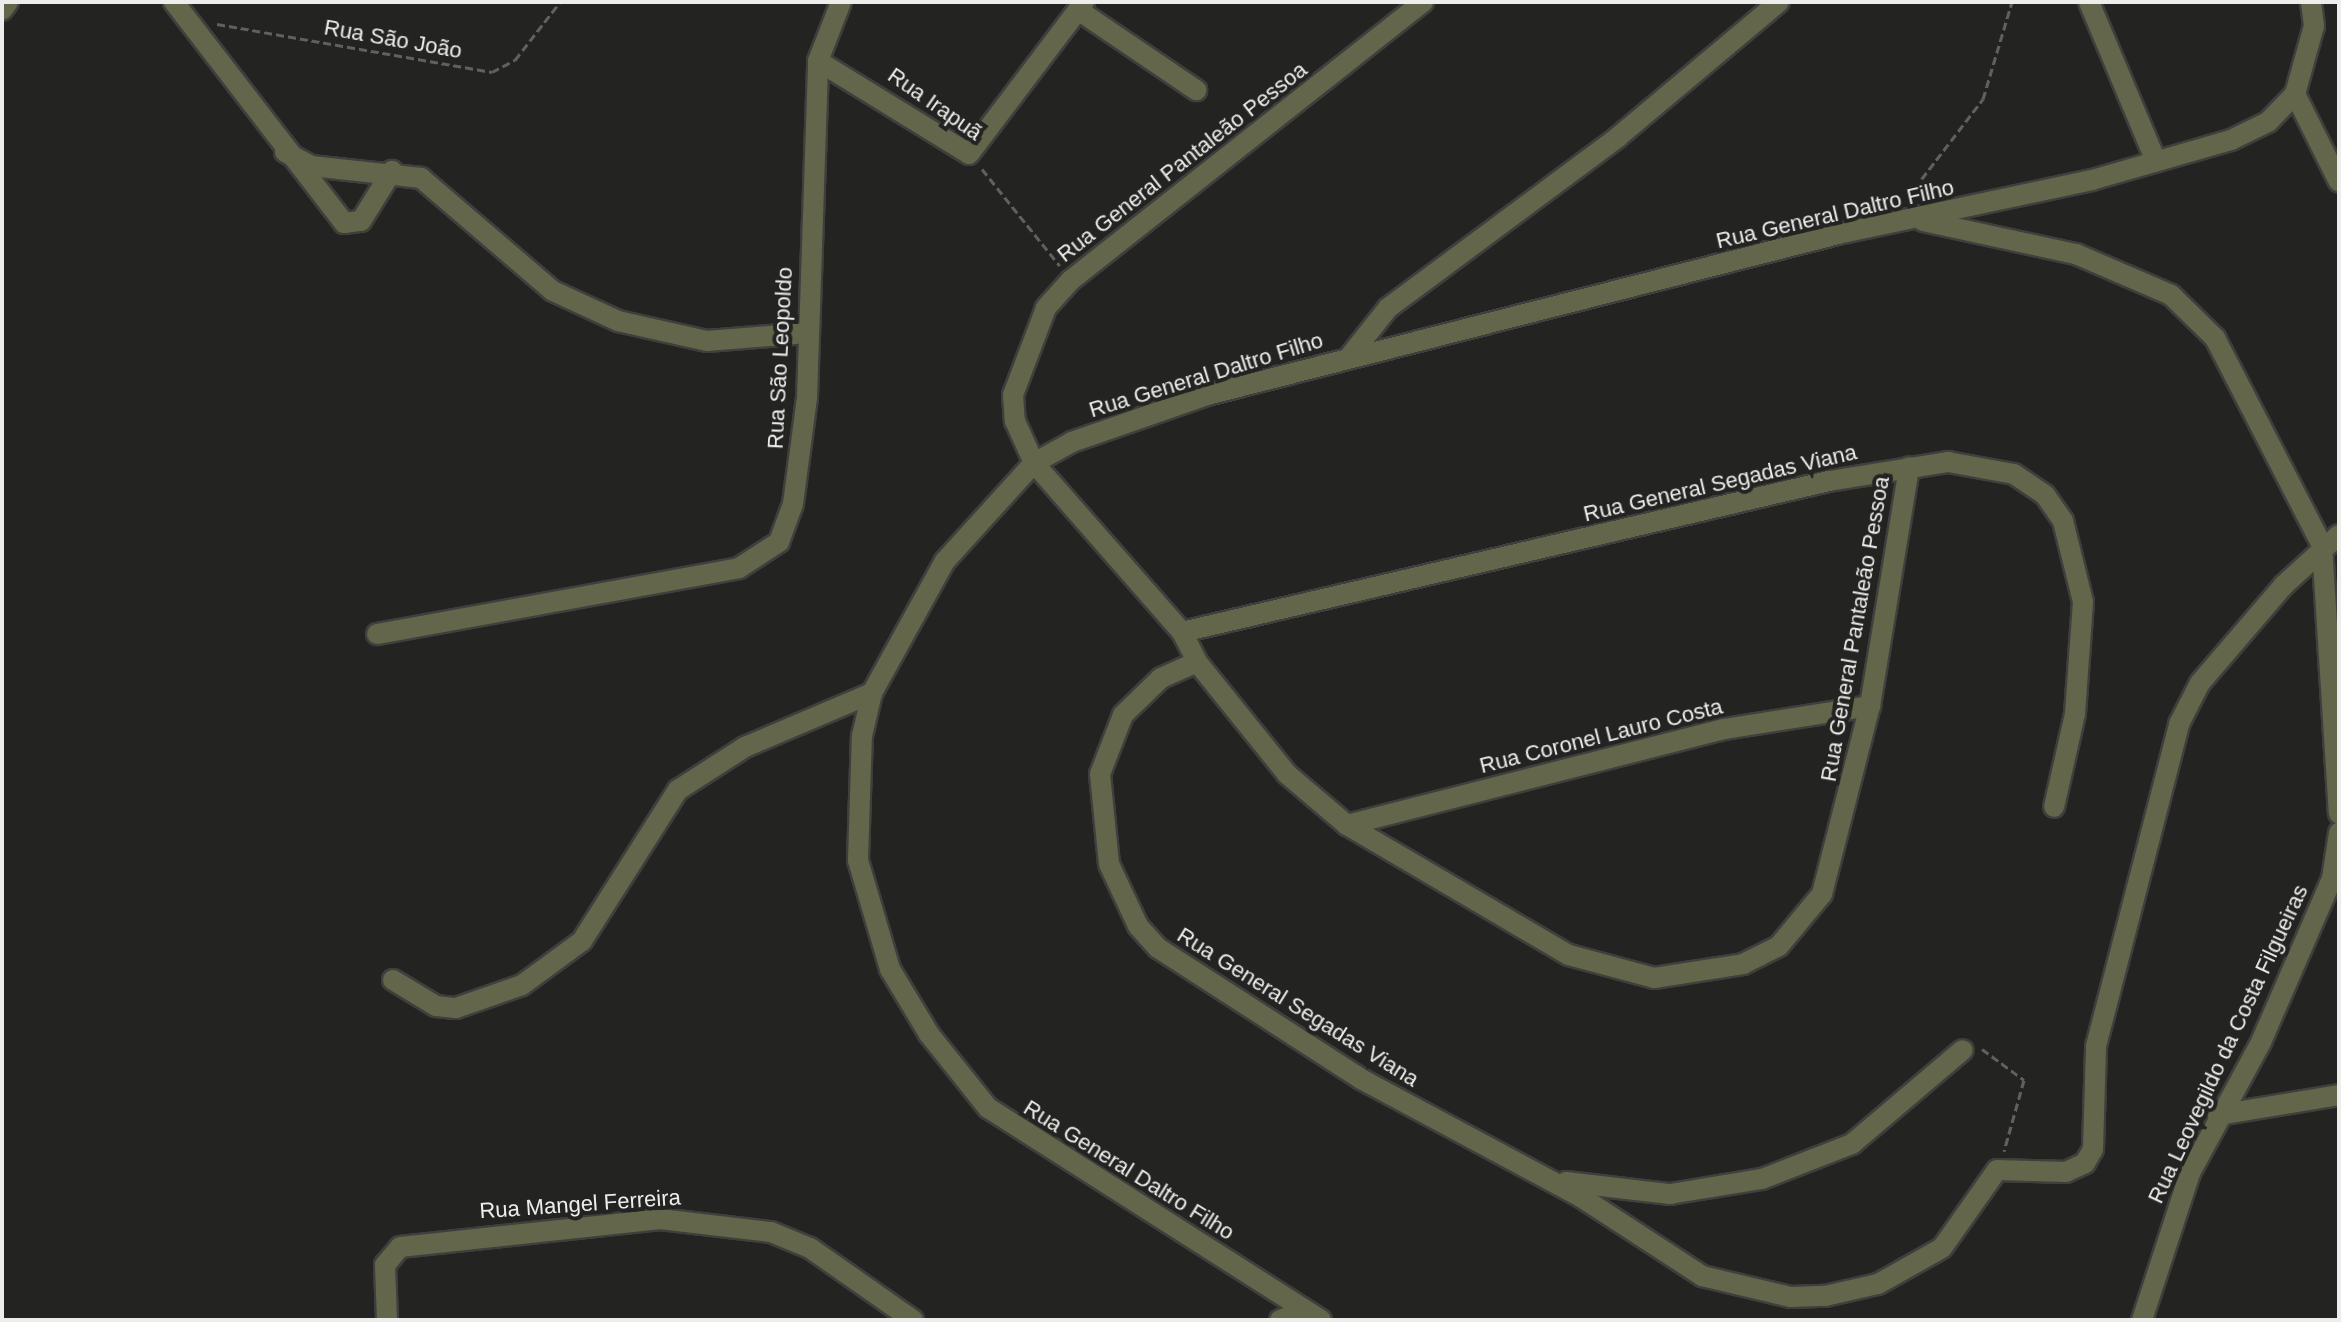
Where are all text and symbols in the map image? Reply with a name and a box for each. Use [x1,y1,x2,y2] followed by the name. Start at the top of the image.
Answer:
[322,14,464,64] street label: Rua São João
[1052,56,1312,268] street label: Rua General Pantaleão Pessoa
[883,62,987,146] street label: Rua Irapuã
[1713,174,1957,254] street label: Rua General Daltro Filho
[762,266,798,450] street label: Rua São Leopoldo
[1086,327,1326,423] street label: Rua General Daltro Filho
[1581,439,1859,527] street label: Rua General Segadas Viana
[1815,474,1895,784] street label: Rua General Pantaleão Pessoa
[1477,693,1725,779] street label: Rua Coronel Lauro Costa
[2142,880,2314,1208] street label: Rua Leovegildo da Costa Filgueiras
[1172,922,1424,1092] street label: Rua General Segadas Viana
[1019,1094,1239,1246] street label: Rua General Daltro Filho
[478,1184,682,1224] street label: Rua Mangel Ferreira

